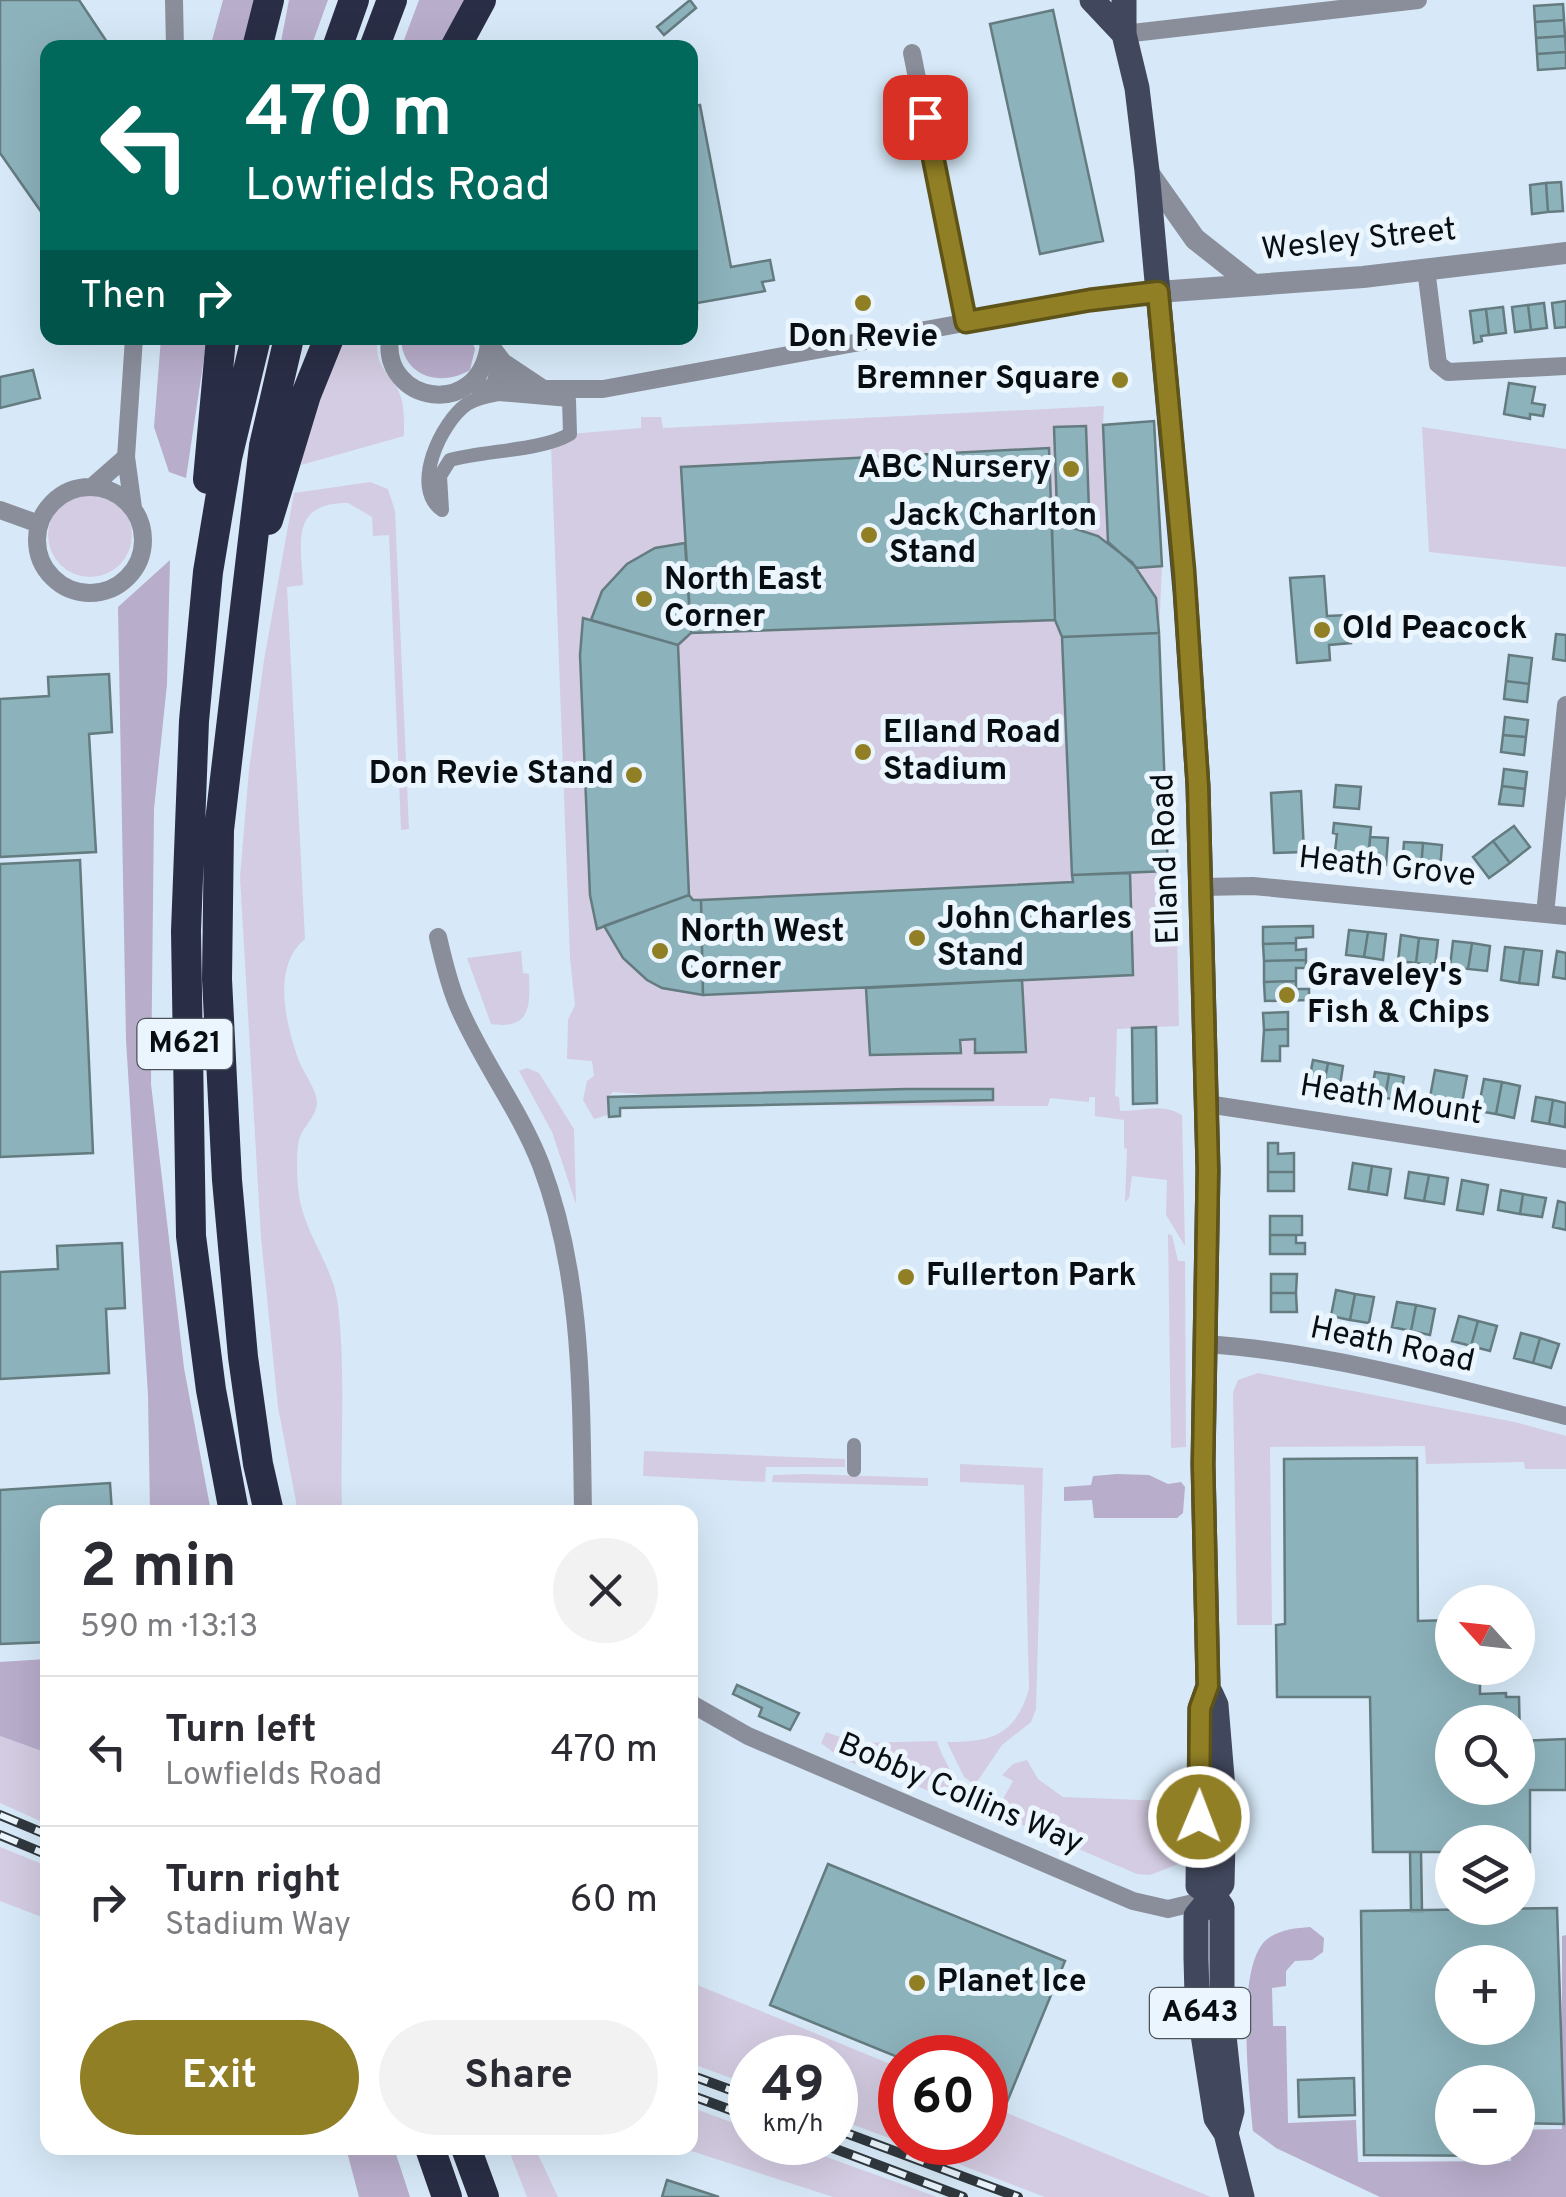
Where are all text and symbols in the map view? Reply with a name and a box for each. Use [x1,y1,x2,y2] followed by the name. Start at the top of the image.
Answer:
[245,72,453,161] text: 470 m
[883,75,968,160] pin
[80,80,210,210] icon: left
[898,90,953,145] icon: arrive
[245,159,551,216] text: Lowfields Road
[1260,211,1458,271] street label: Wesley Street
[186,270,241,325] icon: right
[80,273,166,322] text: Then
[852,292,874,314] marker: Don Revie
[788,318,938,358] place label: Don Revie
[856,360,1100,400] place label: Bremner Square
[1109,369,1131,391] marker: Bremner Square
[858,449,1051,489] place label: ABC Nursery
[1060,458,1082,480] marker: ABC Nursery
[889,497,1097,574] place label: Jack Charlton Stand
[858,524,880,546] marker: Jack Charlton Stand
[664,561,823,638] place label: North East Corner
[633,588,655,610] marker: North East Corner
[1342,610,1527,650] place label: Old Peacock
[1311,619,1333,641] marker: Old Peacock
[883,714,1061,791] place label: Elland Road Stadium
[852,741,874,763] marker: Elland Road Stadium
[369,755,614,795] place label: Don Revie Stand
[623,764,645,786] marker: Don Revie Stand
[1144,773,1190,945] street label: Elland Road
[1297,839,1477,897] street label: Heath Grove
[937,900,1132,977] place label: John Charles Stand
[680,913,844,990] place label: North West Corner
[906,927,928,949] marker: John Charles Stand
[649,940,671,962] marker: North West Corner
[1307,957,1490,1034] place label: Graveley's Fish & Chips
[1276,984,1298,1006] marker: Graveley's Fish & Chips
[138,1019,232,1069] road number: M621
[1297,1067,1485,1135] street label: Heath Mount
[926,1257,1137,1297] place label: Fullerton Park
[895,1266,917,1288] marker: Fullerton Park
[1306,1309,1478,1383] street label: Heath Road
[80,1532,237,1608] text: 2 min
[553,1538,658,1643] button: close
[1435,1585,1535,1685] north arrow
[1435,1585,1535,2165] map controls
[80,1608,258,1648] text: 590 m · 13:13
[1435,1705,1535,1805] button: search
[165,1707,317,1756] text: Turn left
[80,1724,135,1779] icon: left
[831,1725,1089,1865] street label: Bobby Collins Way
[551,1727,658,1776] text: 470 m
[165,1756,382,1796] text: Lowfields Road
[1147,1765,1251,1869] position arrow
[1435,1825,1535,1925] button: layers
[165,1857,340,1906] text: Turn right
[80,1874,135,1929] icon: right
[570,1877,658,1926] text: 60 m
[165,1906,351,1946] text: Stadium Way
[1435,1945,1535,2045] button: +
[937,1963,1087,2003] place label: Planet Ice
[906,1972,928,1994] marker: Planet Ice
[1150,1988,1250,2038] road number: A643
[80,2020,359,2135] button: Exit
[379,2020,658,2135] button: Share
[878,2035,1008,2165] speed limit sign: 60
[762,2056,824,2119] text: 49
[1435,2065,1535,2165] button: −
[763,2109,823,2141] text: km/h

